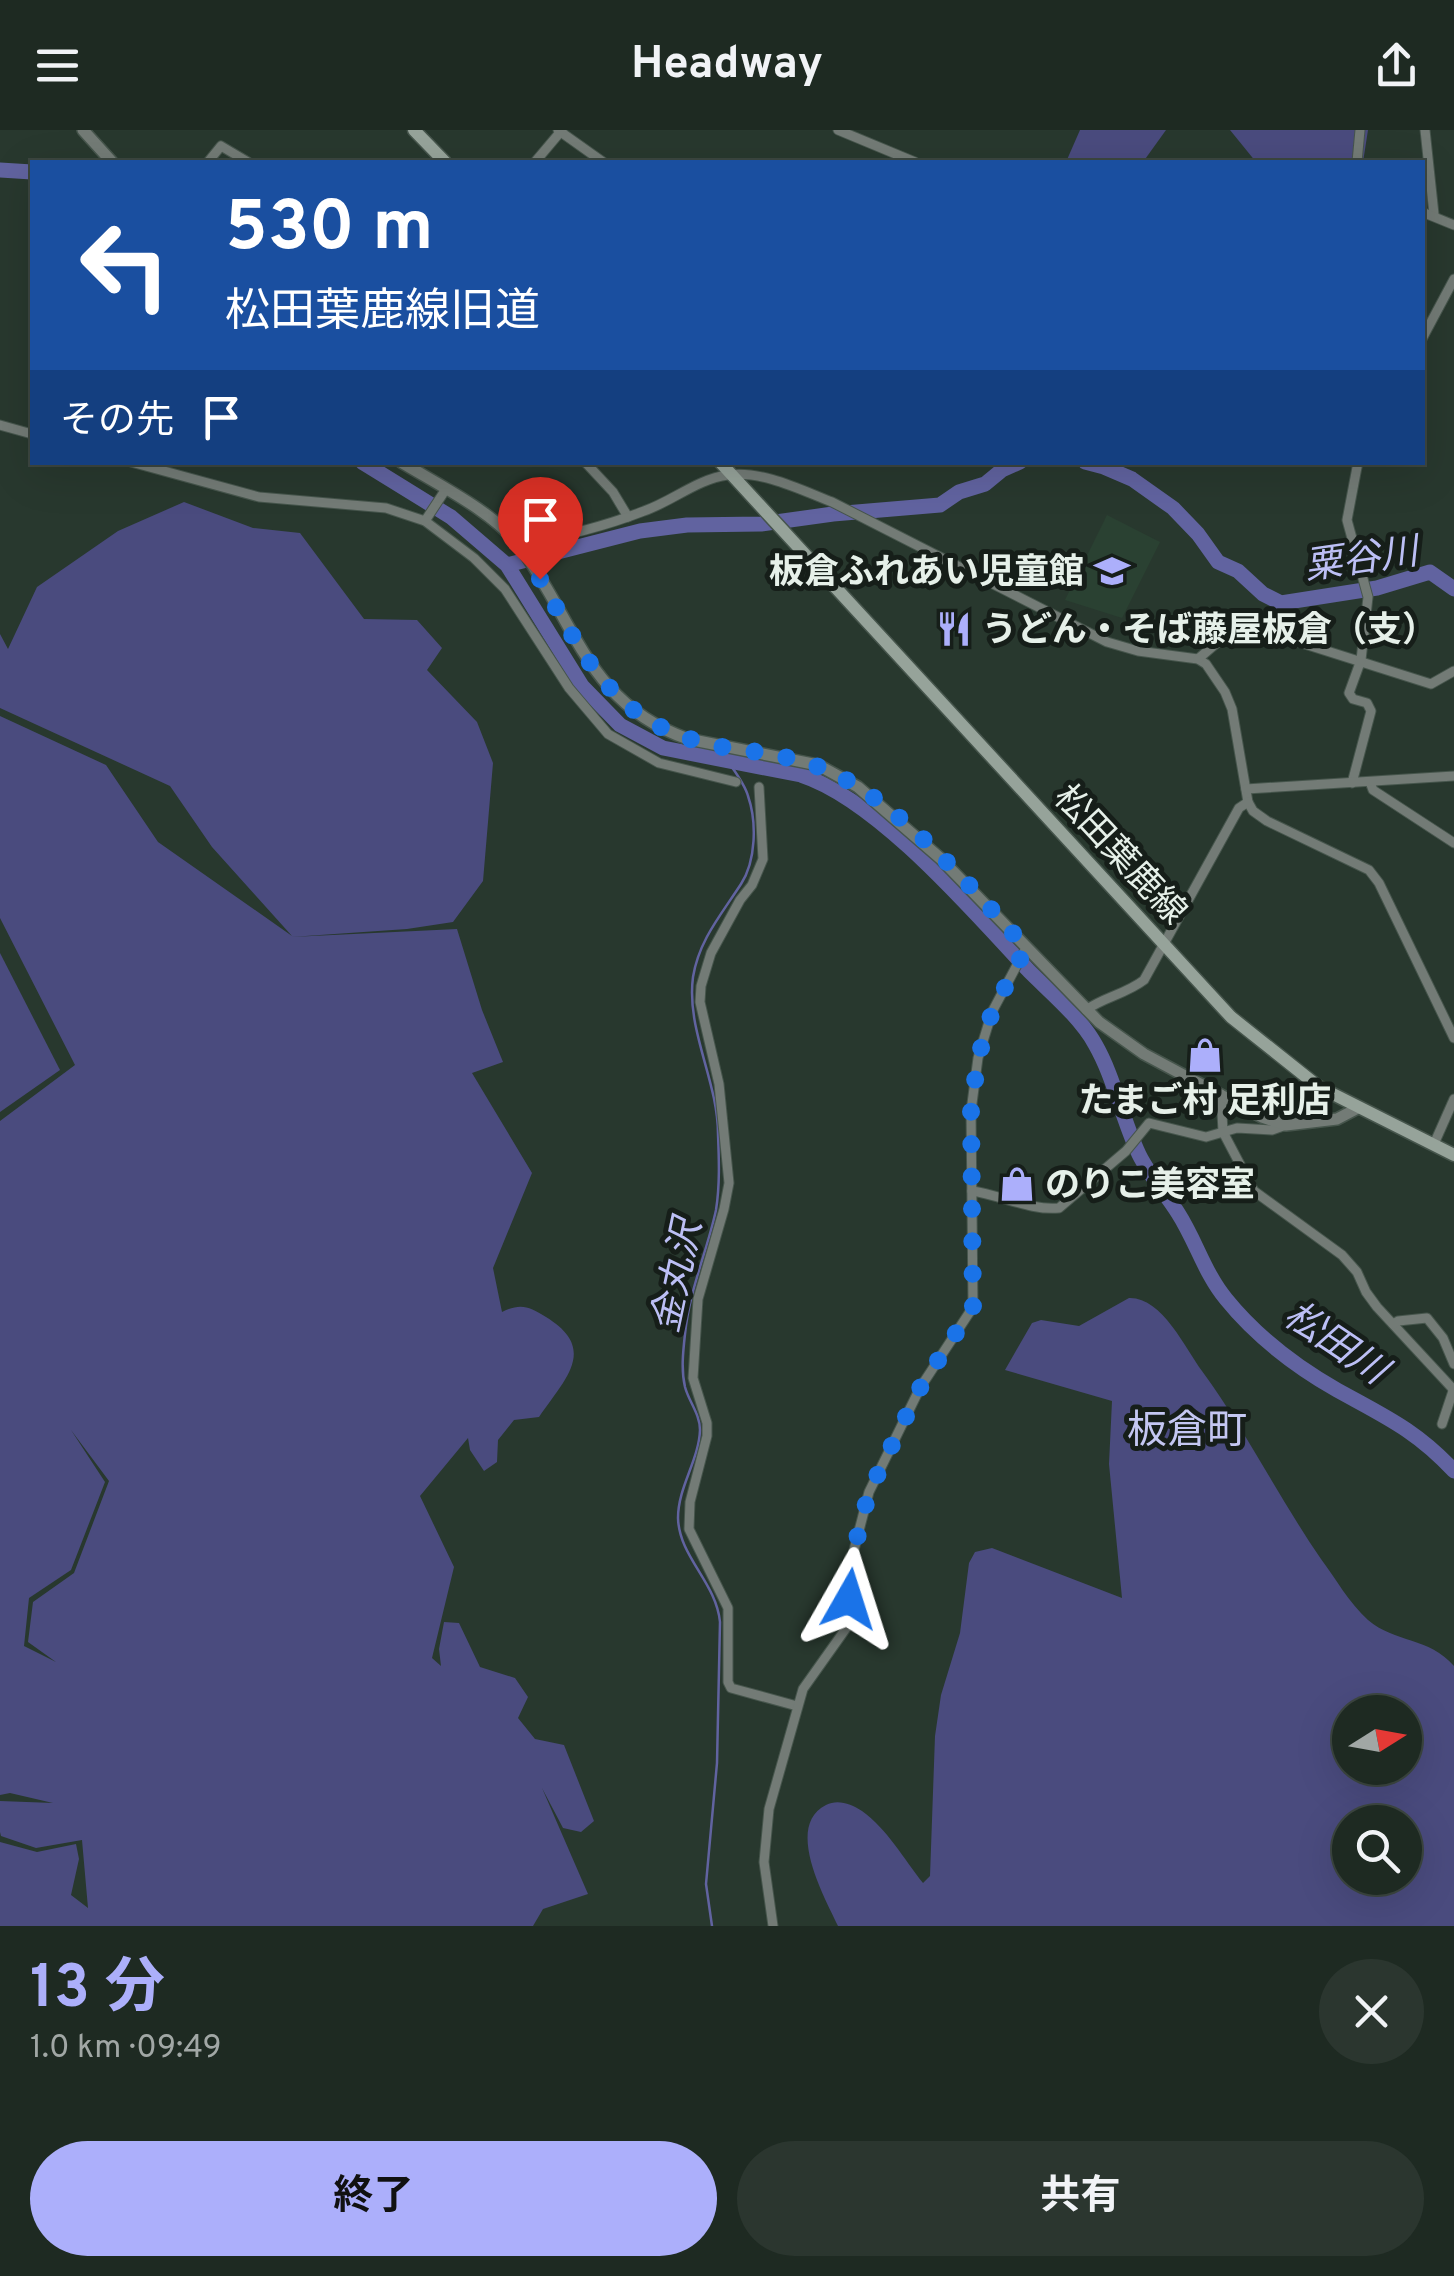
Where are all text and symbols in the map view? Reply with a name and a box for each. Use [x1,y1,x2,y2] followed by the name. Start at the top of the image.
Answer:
[631,37,823,94] text: Headway
[30,38,85,93] icon: menu
[1369,38,1424,93] icon: share
[225,186,434,275] text: 530 m
[60,200,190,330] icon: left
[225,285,540,342] text: 松田葉鹿線旧道
[194,390,249,445] icon: arrive
[60,398,174,447] text: その先
[498,477,583,580] pin
[513,492,568,547] icon: arrive
[1302,529,1425,594] water label: 粟谷川
[769,552,1084,596] place label: 板倉ふれあい児童館
[1093,552,1131,590] school or university icon: 板倉ふれあい児童館
[935,610,973,648] restaurant icon: うどん・そば藤屋板倉（支）
[982,610,1437,654] place label: うどん・そば藤屋板倉（支）
[1043,777,1195,935] street label: 松田葉鹿線
[1186,1036,1224,1074] shop icon: たまご村 足利店
[1079,1081,1331,1125] place label: たまご村 足利店
[998,1165,1036,1203] shop icon: のりこ美容室
[1045,1165,1255,1209] place label: のりこ美容室
[644,1211,716,1338] water label: 金丸沢
[1273,1293,1398,1399] water label: 松田川
[1127,1408,1247,1458] district label: 板倉町
[797,1547,901,1651] position arrow
[1332,1695,1422,1785] north arrow
[1332,1695,1422,1895] map controls
[1332,1805,1422,1895] button: search
[30,1953,165,2029] text: 13 分
[1319,1959,1424,2064] button: close
[30,2029,222,2069] text: 1.0 km · 09:49
[30,2141,717,2256] button: 終了
[737,2141,1424,2256] button: 共有

